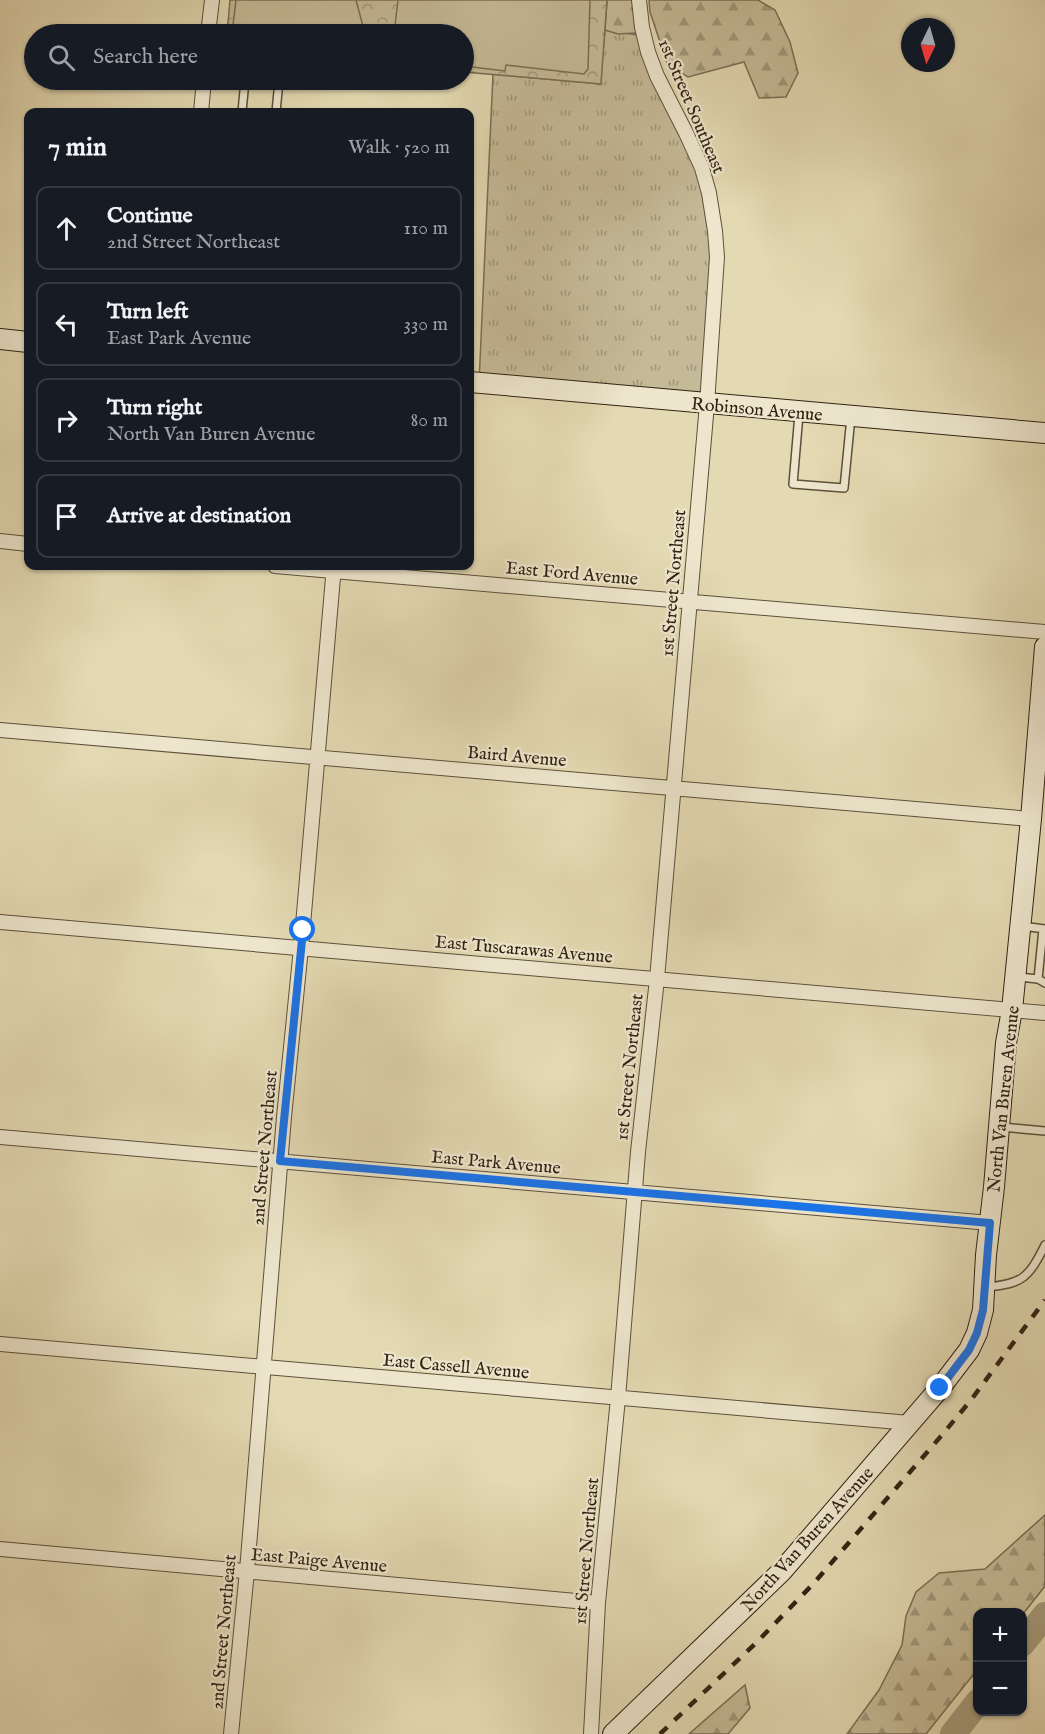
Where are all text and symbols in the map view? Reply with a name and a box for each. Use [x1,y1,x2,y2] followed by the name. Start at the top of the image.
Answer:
[901,18,955,72] north arrow
[24,24,474,90] search box
[652,36,729,177] street label: 1st Street Southeast
[45,41,78,74] icon: search
[93,43,198,71] text: Search here
[48,131,107,164] text: 7 min
[348,135,450,160] text: Walk · 520 m
[107,202,193,230] text: Continue
[50,212,83,245] icon: ahead
[404,216,448,241] text: 110 m
[107,230,280,255] text: 2nd Street Northeast
[107,298,189,326] text: Turn left
[50,308,83,341] icon: left
[403,312,448,337] text: 330 m
[107,326,251,351] text: East Park Avenue
[690,393,823,428] street label: Robinson Avenue
[107,394,202,422] text: Turn right
[50,404,83,437] icon: right
[411,408,448,433] text: 80 m
[107,422,315,447] text: North Van Buren Avenue
[50,500,83,533] icon: arrive
[107,502,291,530] text: Arrive at destination
[657,509,692,658] street label: 1st Street Northeast
[505,557,639,592] street label: East Ford Avenue
[466,742,568,773] street label: Baird Avenue
[289,916,315,942] route start
[434,931,614,970] street label: East Tuscarawas Avenue
[611,993,650,1142] street label: 1st Street Northeast
[983,1005,1026,1194] street label: North Van Buren Avenue
[247,1070,284,1227] street label: 2nd Street Northeast
[430,1146,562,1181] street label: East Park Avenue
[382,1350,530,1385] street label: East Cassell Avenue
[926,1374,952,1400] route end
[737,1463,879,1617] street label: North Van Buren Avenue
[570,1477,605,1626] street label: 1st Street Northeast
[250,1544,388,1579] street label: East Paige Avenue
[206,1554,243,1711] street label: 2nd Street Northeast
[973,1608,1027,1716] map controls
[973,1608,1027,1662] button: +
[973,1662,1027,1716] button: −

